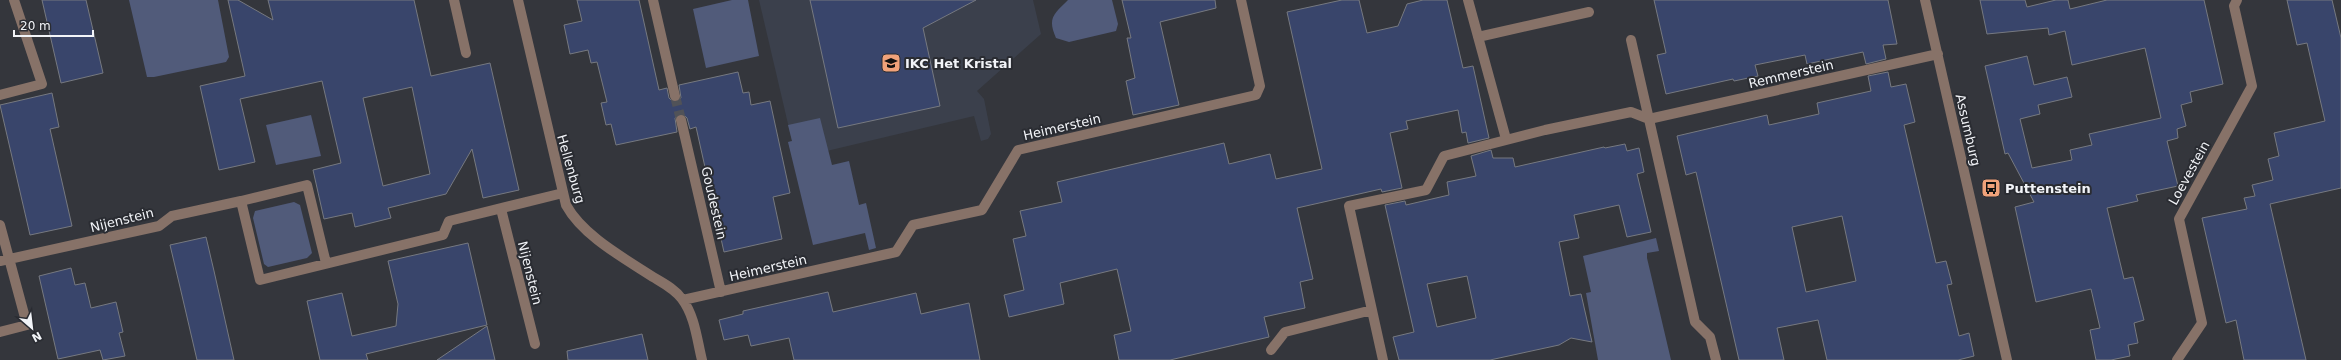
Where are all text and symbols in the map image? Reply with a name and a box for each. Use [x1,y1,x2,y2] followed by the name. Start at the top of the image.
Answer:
[14,12,93,38] scale bar
[20,19,51,33] text: 20 m
[880,52,902,74] school or university icon: IKC Het Kristal
[905,56,1012,71] place label: IKC Het Kristal
[1747,57,1835,91] street label: Remmerstein
[1952,93,1984,167] street label: Assumburg
[1022,111,1102,143] street label: Heimerstein
[554,133,588,205] street label: Hellenburg
[2165,139,2213,207] street label: Loevestein
[698,165,730,241] street label: Goudestein
[1980,177,2002,199] bus stop icon: Puttenstein
[2005,181,2091,196] place label: Puttenstein
[89,205,155,235] street label: Nijenstein
[515,240,545,306] street label: Nijenstein
[728,252,808,284] street label: Heimerstein
[12,308,52,348] north arrow
[29,328,44,344] text: N

